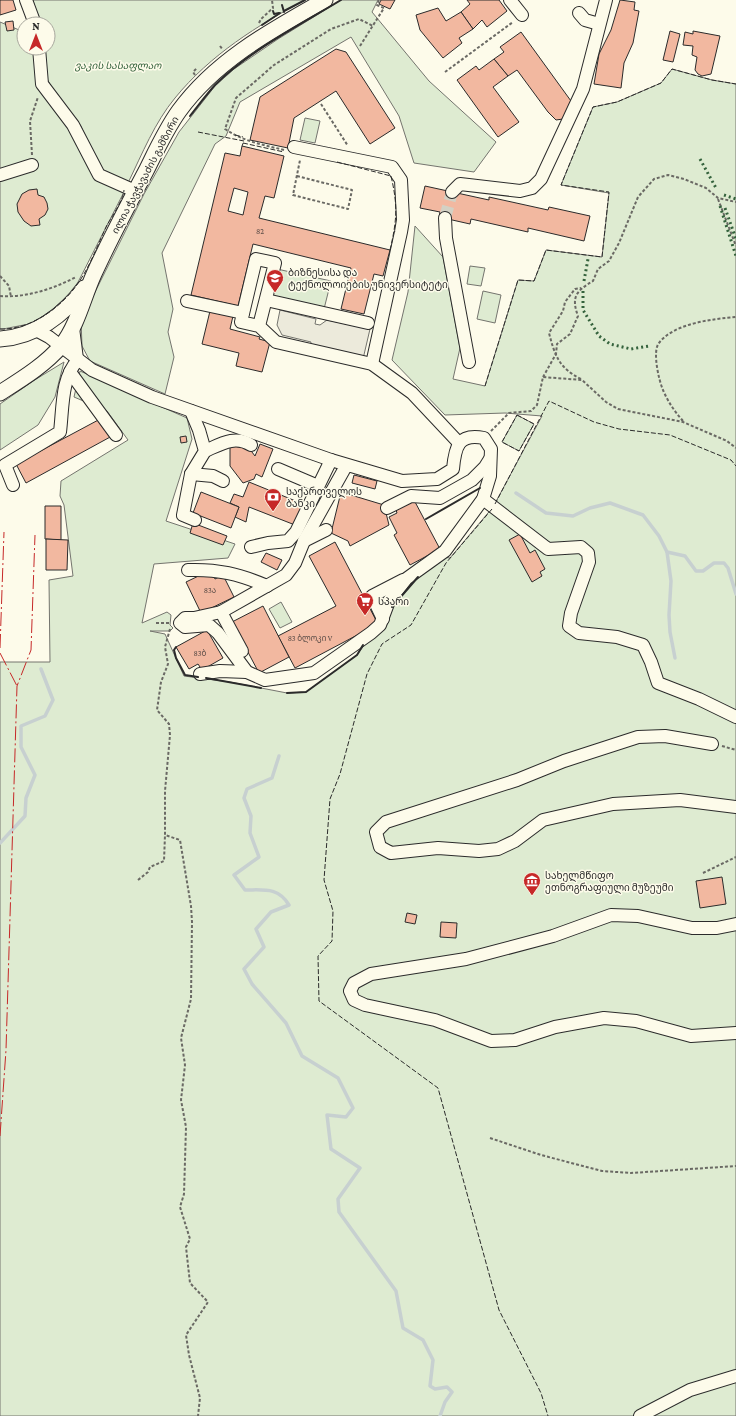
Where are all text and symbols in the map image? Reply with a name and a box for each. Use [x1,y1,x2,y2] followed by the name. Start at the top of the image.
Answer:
[16,16,56,56] north arrow
[32,20,40,32] text: N
[75,60,162,72] park label: ვაკის სასაფლაო
[109,114,182,236] street label: ილია ჭავჭავაძის გამზირი
[256,227,264,236] house number: 82
[288,267,448,291] place label: ბიზნესისა და ტექნოლოიების უნივერსიტეტი
[265,268,285,293] school or university icon: ბიზნესისა და ტექნოლოიების უნივერსიტეტი
[286,486,362,510] place label: საქართველოს ბანკი
[263,487,283,512] bank icon: საქართველოს ბანკი
[204,586,216,595] house number: 83ა
[355,591,375,616] supermarket icon: სპარი
[378,596,409,607] place label: სპარი
[288,634,333,644] house number: 83 ბლოკი V
[194,649,207,658] house number: 83ბ
[545,870,674,894] place label: სახელმწიფო ეთნოგრაფიული მუზეუმი
[522,871,542,896] museum icon: სახელმწიფო ეთნოგრაფიული მუზეუმი

